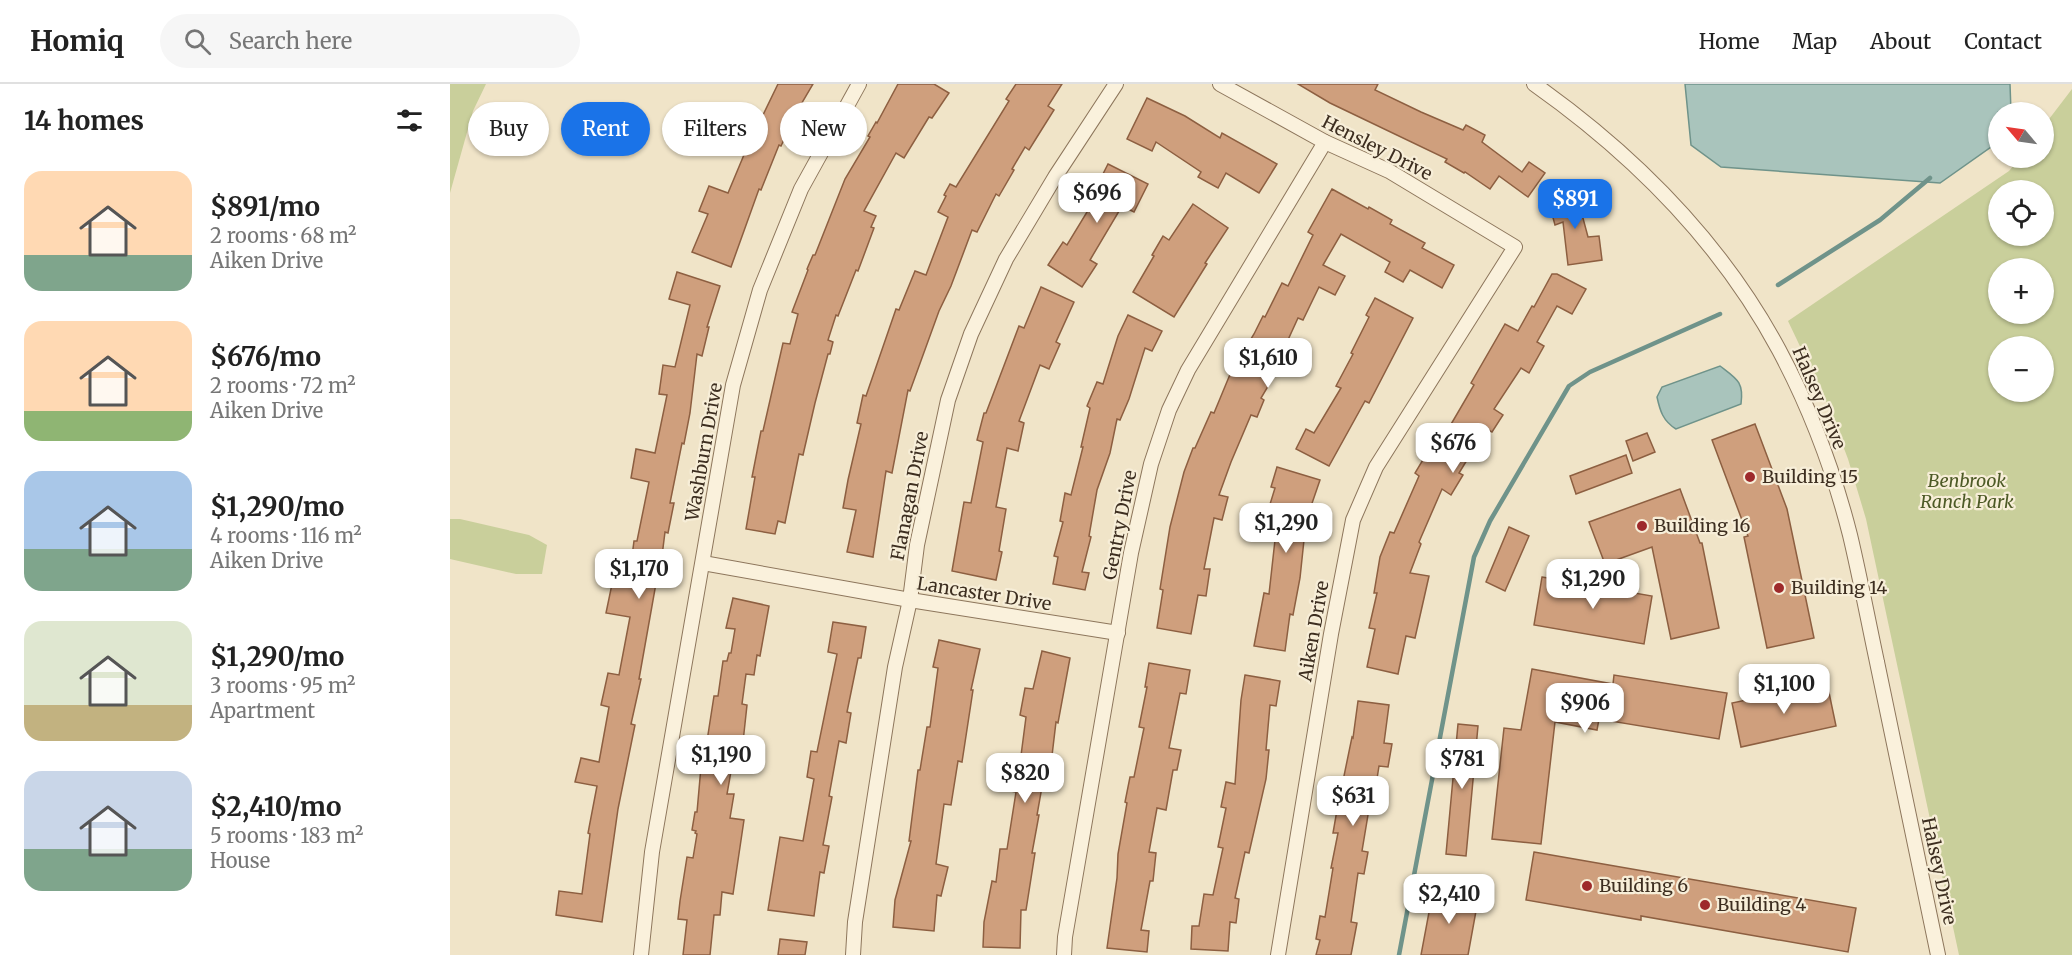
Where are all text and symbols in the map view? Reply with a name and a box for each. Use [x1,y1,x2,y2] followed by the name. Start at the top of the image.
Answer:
[160,14,580,68] search box
[30,23,124,59] text: Homiq
[181,25,214,58] icon: search
[229,27,352,55] text: Search here
[1699,28,1759,55] text: Home
[1792,28,1837,55] text: Map
[1870,28,1931,55] text: About
[1964,28,2042,55] text: Contact
[468,102,549,156] chip: Buy
[561,102,650,156] chip: Rent
[662,102,768,156] chip: Filters
[780,102,867,156] chip: New
[1988,102,2054,168] north arrow
[1988,102,2054,402] map controls
[24,104,144,137] text: 14 homes
[393,104,426,137] icon: filters
[1318,110,1436,185] street label: Hensley Drive
[1061,173,1133,224] pin: $696
[1539,179,1611,230] pin: $891
[1072,180,1122,205] text: $696
[1988,180,2054,246] button: locate
[1552,186,1598,211] text: $891
[210,190,320,223] text: $891/mo
[72,195,144,267] icon: home
[210,223,357,248] text: 2 rooms · 68 m²
[210,248,323,273] text: Aiken Drive
[1988,258,2054,324] button: +
[1988,336,2054,402] button: −
[1219,338,1317,389] pin: $1,610
[210,340,321,373] text: $676/mo
[1787,343,1851,453] street label: Halsey Drive
[72,345,144,417] icon: home
[1238,345,1298,370] text: $1,610
[210,373,356,398] text: 2 rooms · 72 m²
[680,381,727,524] street label: Washburn Drive
[210,398,323,423] text: Aiken Drive
[1417,423,1489,474] pin: $676
[886,429,933,563] street label: Flanagan Drive
[1430,430,1476,455] text: $676
[1762,465,1858,488] place label: Building 15
[1098,468,1141,582] street label: Gentry Drive
[1920,469,2014,513] park label: Benbrook Ranch Park
[1743,470,1757,484] marker: Building 15
[210,490,344,523] text: $1,290/mo
[72,495,144,567] icon: home
[1237,503,1335,554] pin: $1,290
[1253,510,1319,535] text: $1,290
[1654,514,1751,537] place label: Building 16
[1635,519,1649,533] marker: Building 16
[210,523,362,548] text: 4 rooms · 116 m²
[210,548,323,573] text: Aiken Drive
[590,549,688,600] pin: $1,170
[609,556,669,581] text: $1,170
[1544,559,1642,610] pin: $1,290
[1560,566,1626,591] text: $1,290
[915,572,1053,616] street label: Lancaster Drive
[1791,576,1887,599] place label: Building 14
[1293,579,1334,684] street label: Aiken Drive
[1772,581,1786,595] marker: Building 14
[210,640,344,673] text: $1,290/mo
[72,645,144,717] icon: home
[1735,664,1833,715] pin: $1,100
[1753,671,1815,696] text: $1,100
[210,673,355,698] text: 3 rooms · 95 m²
[1549,683,1621,734] pin: $906
[1560,690,1610,715] text: $906
[210,698,315,723] text: Apartment
[672,735,770,786] pin: $1,190
[1426,739,1498,790] pin: $781
[690,742,752,767] text: $1,190
[1440,746,1484,771] text: $781
[989,753,1061,804] pin: $820
[1000,760,1050,785] text: $820
[1317,776,1389,827] pin: $631
[1331,783,1375,808] text: $631
[210,790,342,823] text: $2,410/mo
[72,795,144,867] icon: home
[1917,815,1962,927] street label: Halsey Drive
[210,823,363,848] text: 5 rooms · 183 m²
[210,848,270,873] text: House
[1400,874,1498,925] pin: $2,410
[1599,874,1688,897] place label: Building 6
[1580,879,1594,893] marker: Building 6
[1417,881,1481,906] text: $2,410
[1717,893,1806,916] place label: Building 4
[1698,898,1712,912] marker: Building 4

